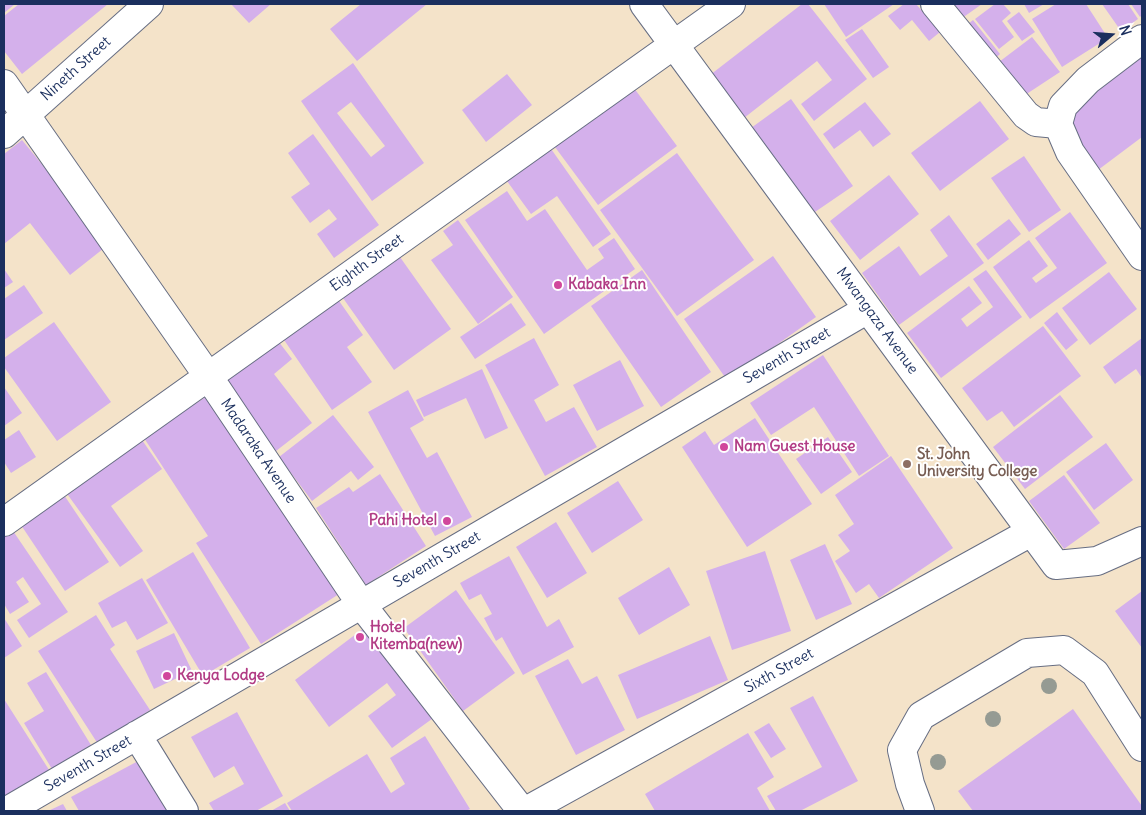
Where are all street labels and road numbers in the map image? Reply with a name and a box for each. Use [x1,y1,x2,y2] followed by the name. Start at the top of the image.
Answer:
[37,33,115,105] street label: Nineth Street
[327,230,407,296] street label: Eighth Street
[832,264,922,378] street label: Mwangaza Avenue
[740,324,834,388] street label: Seventh Street
[216,395,300,507] street label: Madaraka Avenue
[390,528,484,592] street label: Seventh Street
[741,645,817,697] street label: Sixth Street
[41,732,135,796] street label: Seventh Street

